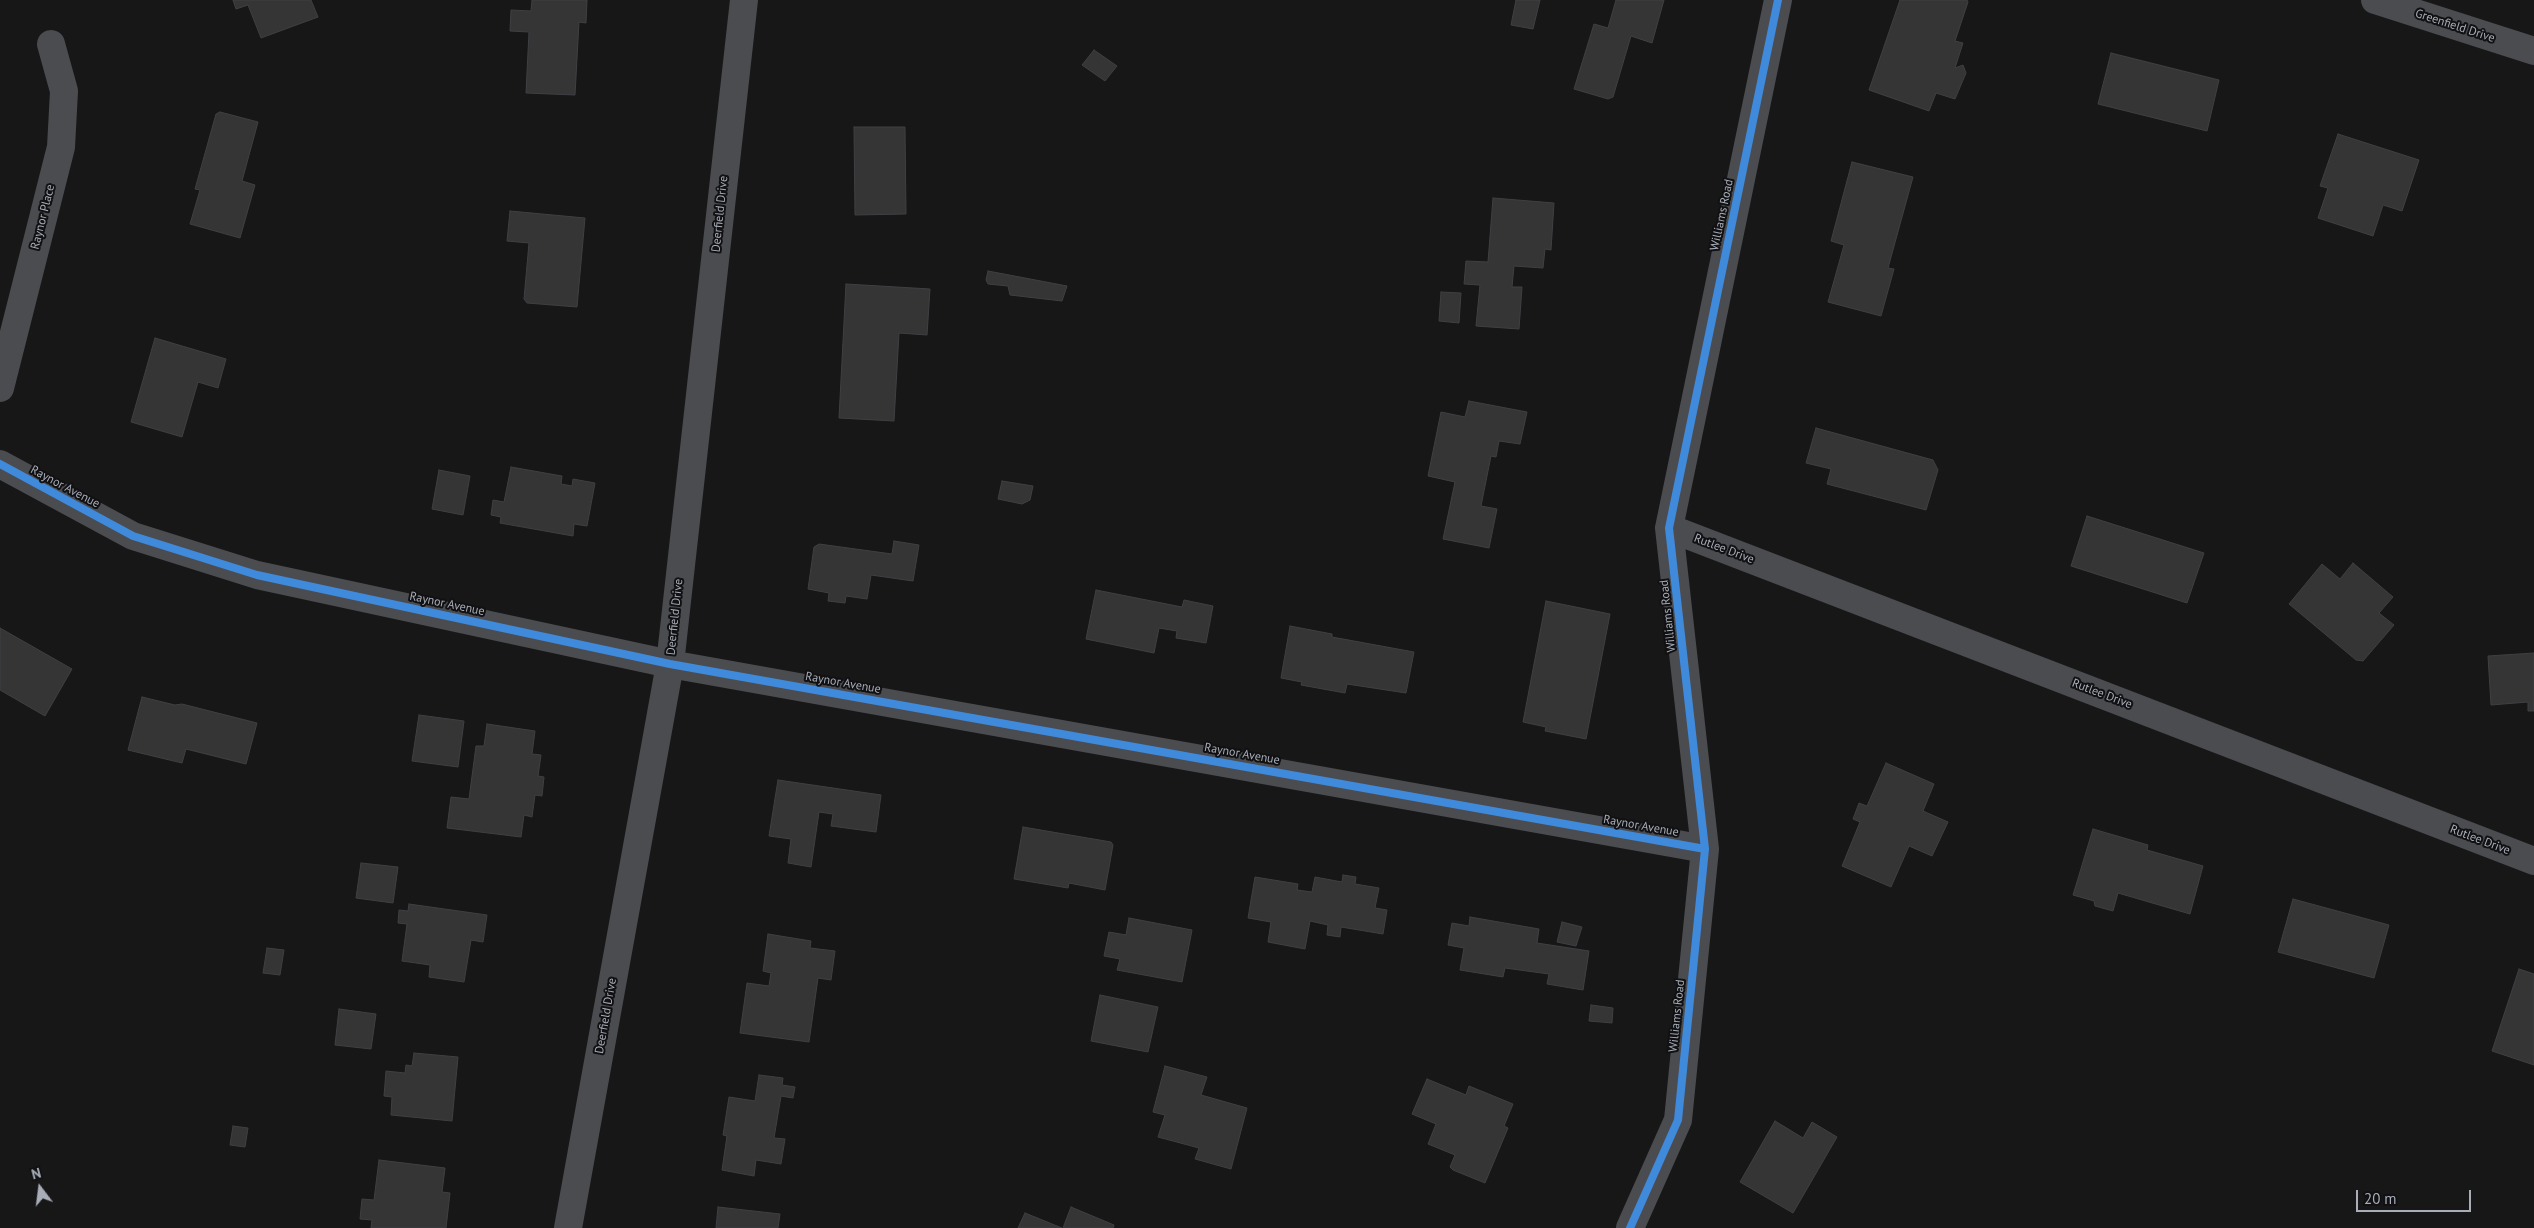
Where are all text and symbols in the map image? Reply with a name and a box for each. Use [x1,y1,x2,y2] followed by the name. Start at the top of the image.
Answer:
[2413,6,2497,46] street label: Greenfield Drive
[709,175,731,253] street label: Deerfield Drive
[1707,178,1737,252] street label: Williams Road
[28,183,58,251] street label: Raynor Place
[28,463,102,511] street label: Raynor Avenue
[1692,531,1756,567] street label: Rutlee Drive
[664,578,686,656] street label: Deerfield Drive
[1657,579,1679,653] street label: Williams Road
[408,589,486,619] street label: Raynor Avenue
[804,669,882,697] street label: Raynor Avenue
[2070,676,2134,712] street label: Rutlee Drive
[1203,740,1281,768] street label: Raynor Avenue
[1602,812,1680,840] street label: Raynor Avenue
[2448,822,2512,858] street label: Rutlee Drive
[592,977,620,1055] street label: Deerfield Drive
[1666,979,1688,1053] street label: Williams Road
[15,1163,65,1213] north arrow
[29,1164,43,1183] text: N
[2359,1180,2474,1212] scale bar
[2364,1189,2397,1208] text: 20 m

